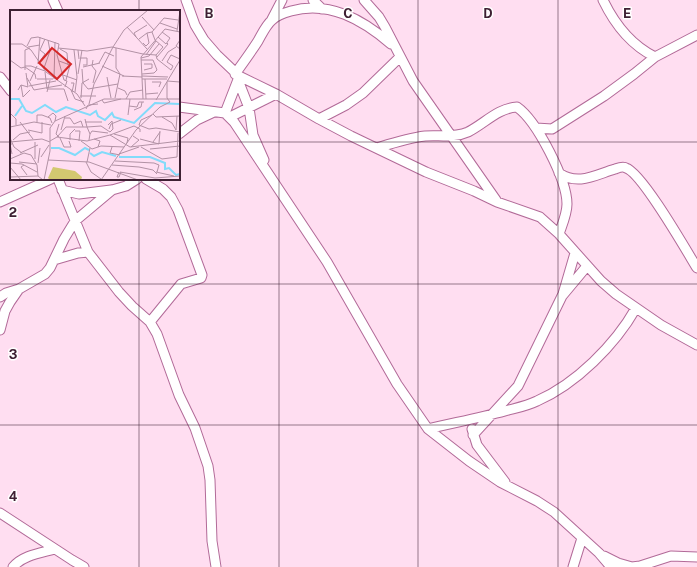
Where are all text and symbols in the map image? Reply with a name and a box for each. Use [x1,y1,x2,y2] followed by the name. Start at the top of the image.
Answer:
[205,6,214,21] text: B
[343,6,353,21] text: C
[483,6,493,21] text: D
[623,6,631,21] text: E
[10,10,180,180] inset map
[9,205,17,220] text: 2
[9,347,18,362] text: 3
[9,489,18,504] text: 4

